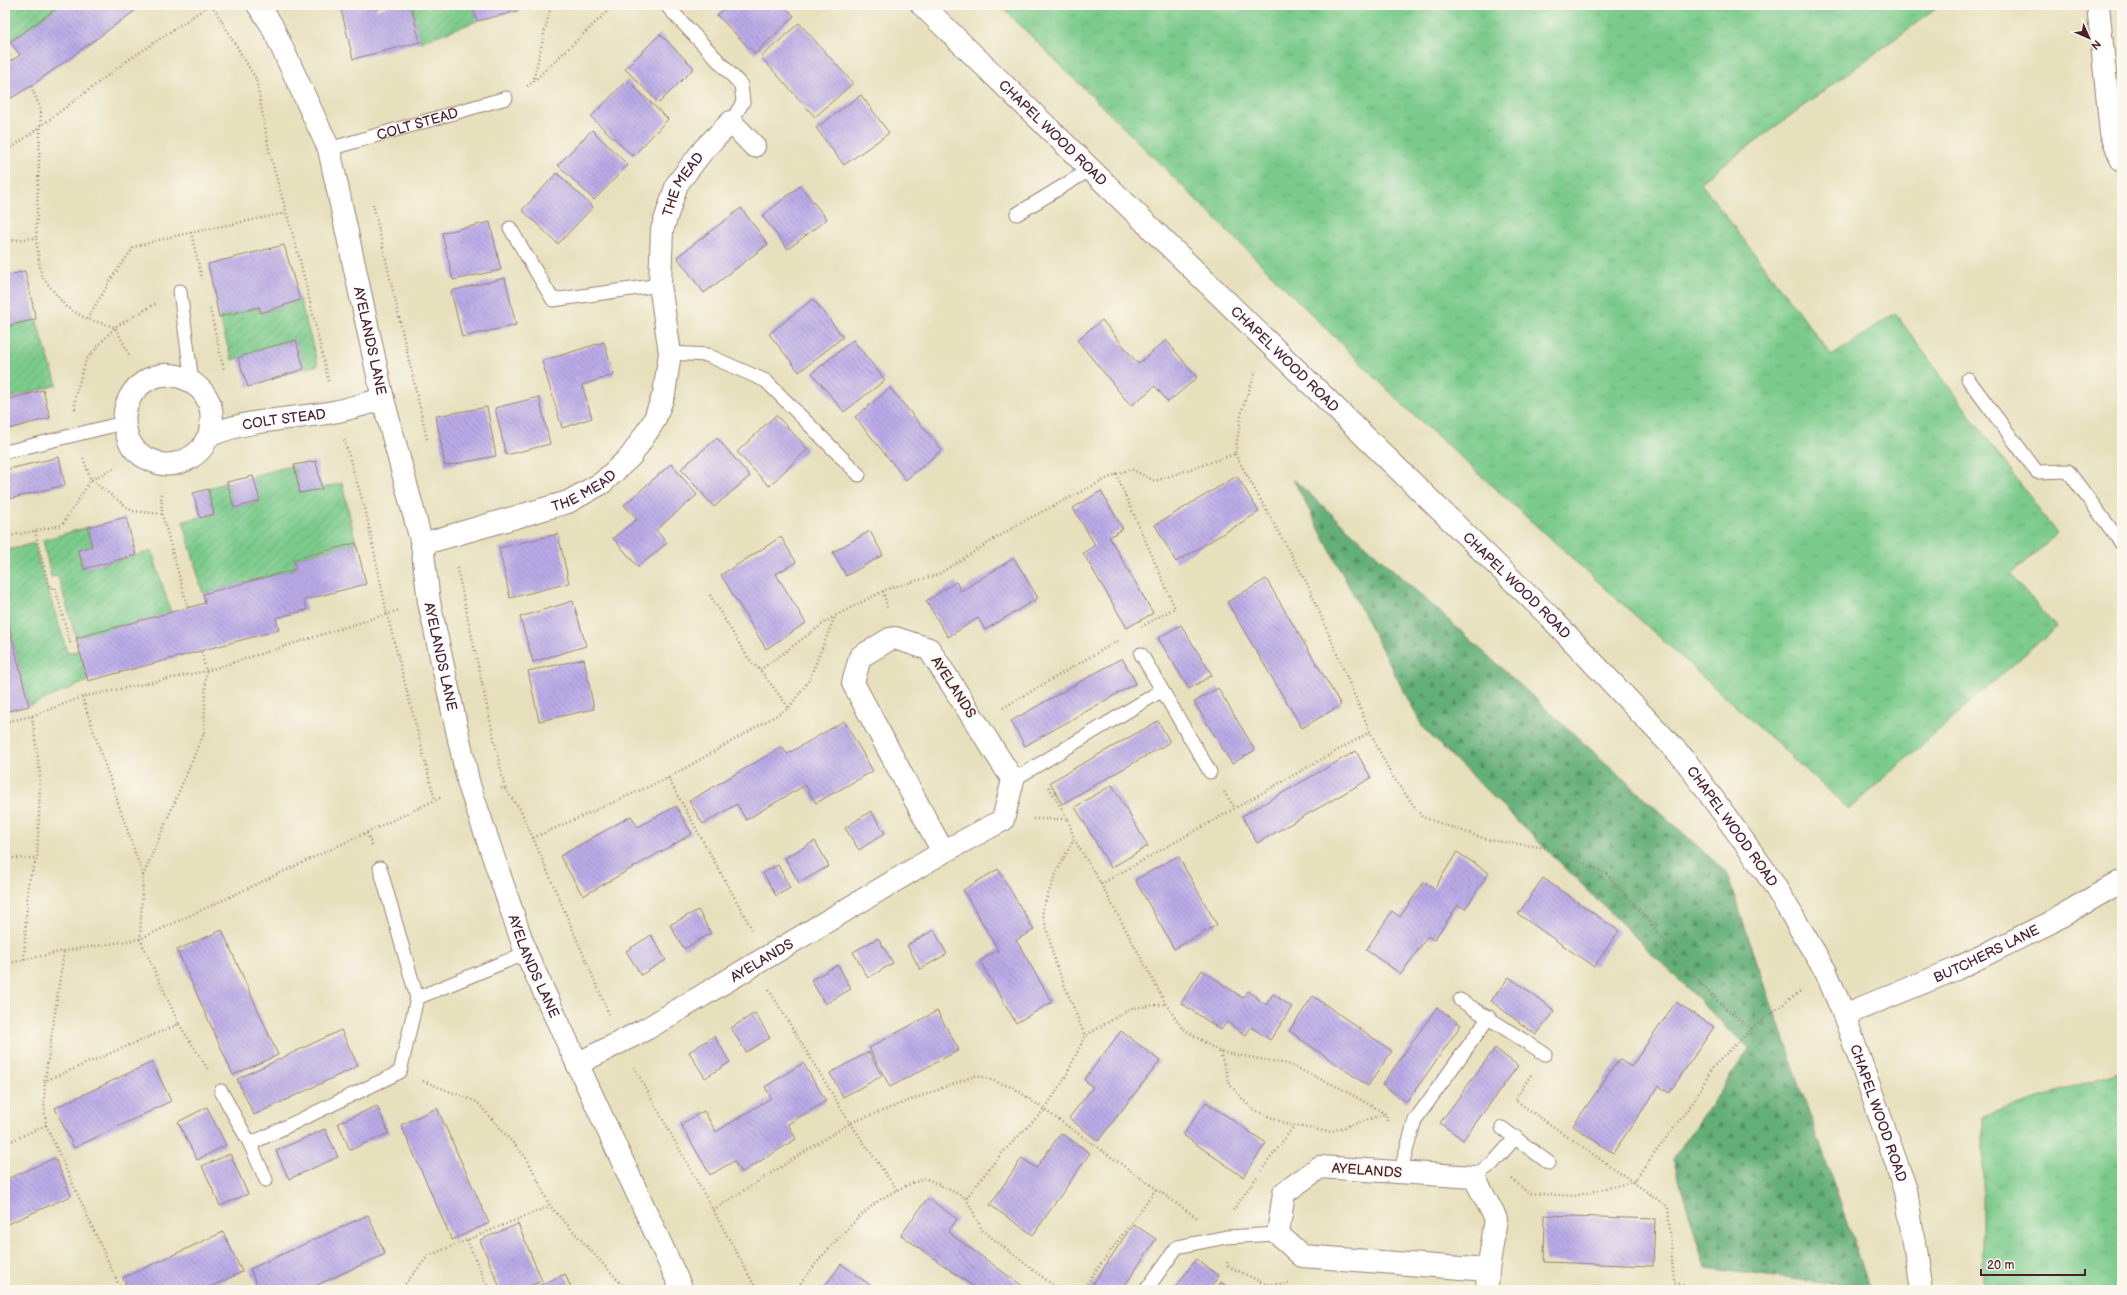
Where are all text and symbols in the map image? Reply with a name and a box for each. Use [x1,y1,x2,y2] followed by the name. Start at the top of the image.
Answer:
[2069,18,2109,58] north arrow
[2088,37,2103,52] text: N
[995,77,1110,190] street label: CHAPEL WOOD ROAD
[375,104,460,144] street label: COLT STEAD
[659,149,708,219] street label: THE MEAD
[350,285,390,397] street label: AYELANDS LANE
[1227,303,1342,416] street label: CHAPEL WOOD ROAD
[241,405,327,434] street label: COLT STEAD
[550,466,620,515] street label: THE MEAD
[1459,529,1574,642] street label: CHAPEL WOOD ROAD
[420,601,461,712] street label: AYELANDS LANE
[927,653,980,721] street label: AYELANDS
[1683,763,1781,890] street label: CHAPEL WOOD ROAD
[505,912,563,1021] street label: AYELANDS LANE
[1931,921,2042,986] street label: BUTCHERS LANE
[727,935,797,986] street label: AYELANDS
[1846,1042,1910,1184] street label: CHAPEL WOOD ROAD
[1331,1160,1403,1181] street label: AYELANDS
[1981,1251,2085,1277] scale bar
[1987,1258,2014,1273] text: 20 m

